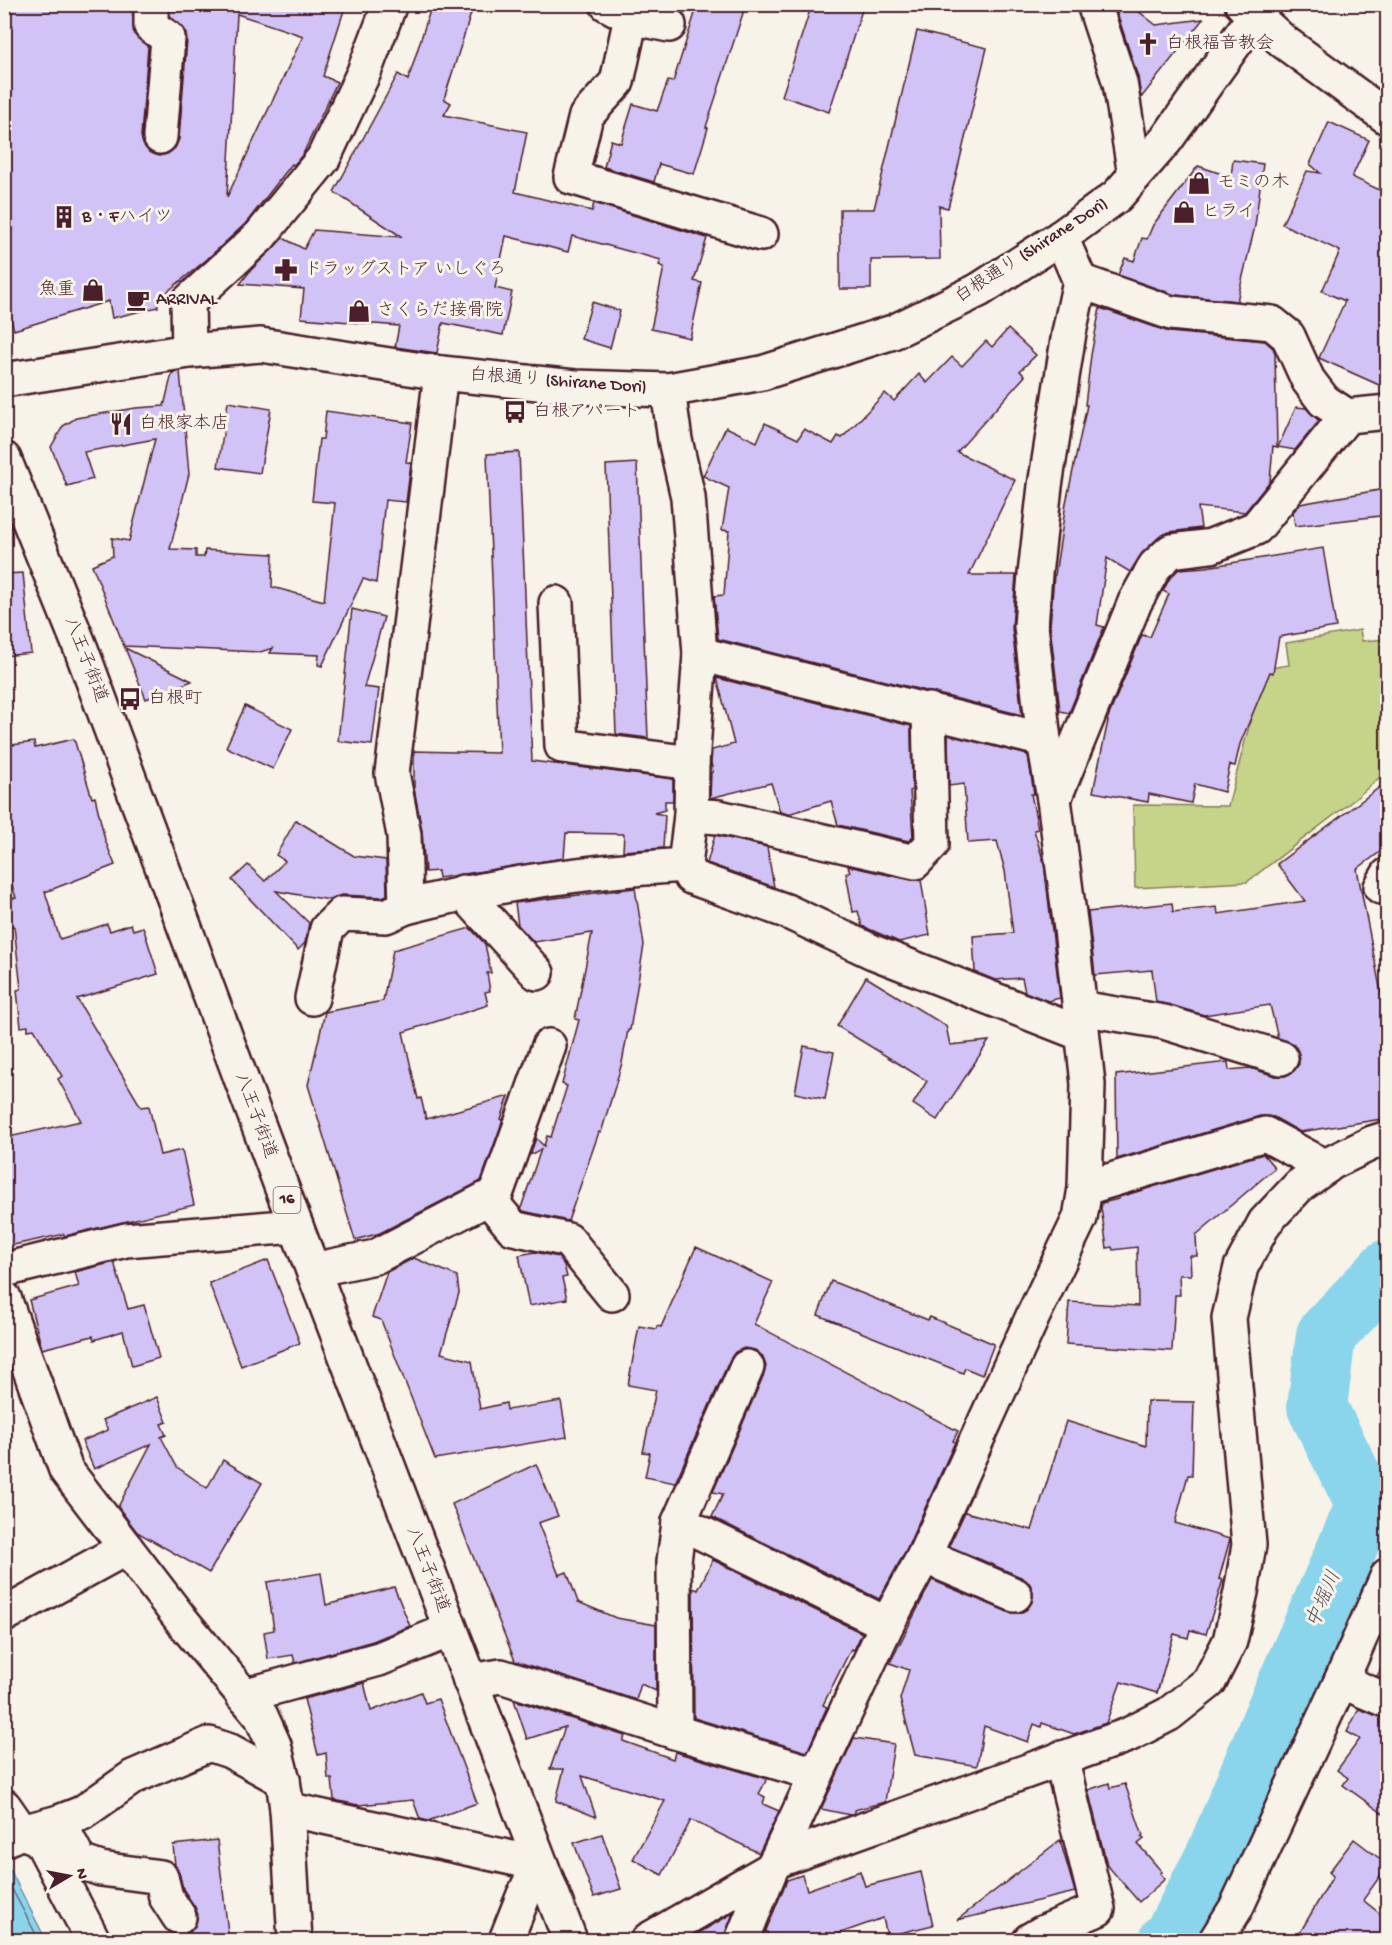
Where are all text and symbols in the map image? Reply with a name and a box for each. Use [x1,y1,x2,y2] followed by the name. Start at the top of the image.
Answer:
[1135,31,1161,57] church icon: 白根福音教会
[1166,33,1274,55] place label: 白根福音教会
[1186,170,1212,196] shop icon: モミの木
[1217,172,1289,194] place label: モミの木
[951,193,1112,308] street label: 白根通り (Shirane Dori)
[1171,199,1197,225] shop icon: ヒライ
[1202,202,1255,223] place label: ヒライ
[51,204,77,230] building icon: B・Fハイツ
[81,207,172,228] place label: B・Fハイツ
[273,257,299,283] pharmacy icon: ドラッグストア いしぐろ
[304,259,507,281] place label: ドラッグストア いしぐろ
[80,277,106,303] shop icon: 魚重
[39,279,75,301] place label: 魚重
[125,287,151,313] cafe icon: ARRIVAL
[156,290,218,311] place label: ARRIVAL
[346,298,372,324] shop icon: さくらだ接骨院
[377,300,503,322] place label: さくらだ接骨院
[468,364,648,399] street label: 白根通り (Shirane Dori)
[502,399,528,425] bus stop icon: 白根アパート
[533,401,640,423] place label: 白根アパート
[108,411,134,437] restaurant icon: 白根家本店
[139,413,229,435] place label: 白根家本店
[59,614,112,706] street label: 八王子街道
[117,686,143,712] bus stop icon: 白根町
[148,688,202,710] place label: 白根町
[230,1070,281,1162] street label: 八王子街道
[274,1187,300,1213] road number: 16
[401,1524,454,1616] street label: 八王子街道
[1301,1567,1347,1632] water label: 中堀川
[39,1846,99,1906] north arrow
[70,1867,91,1881] text: N

